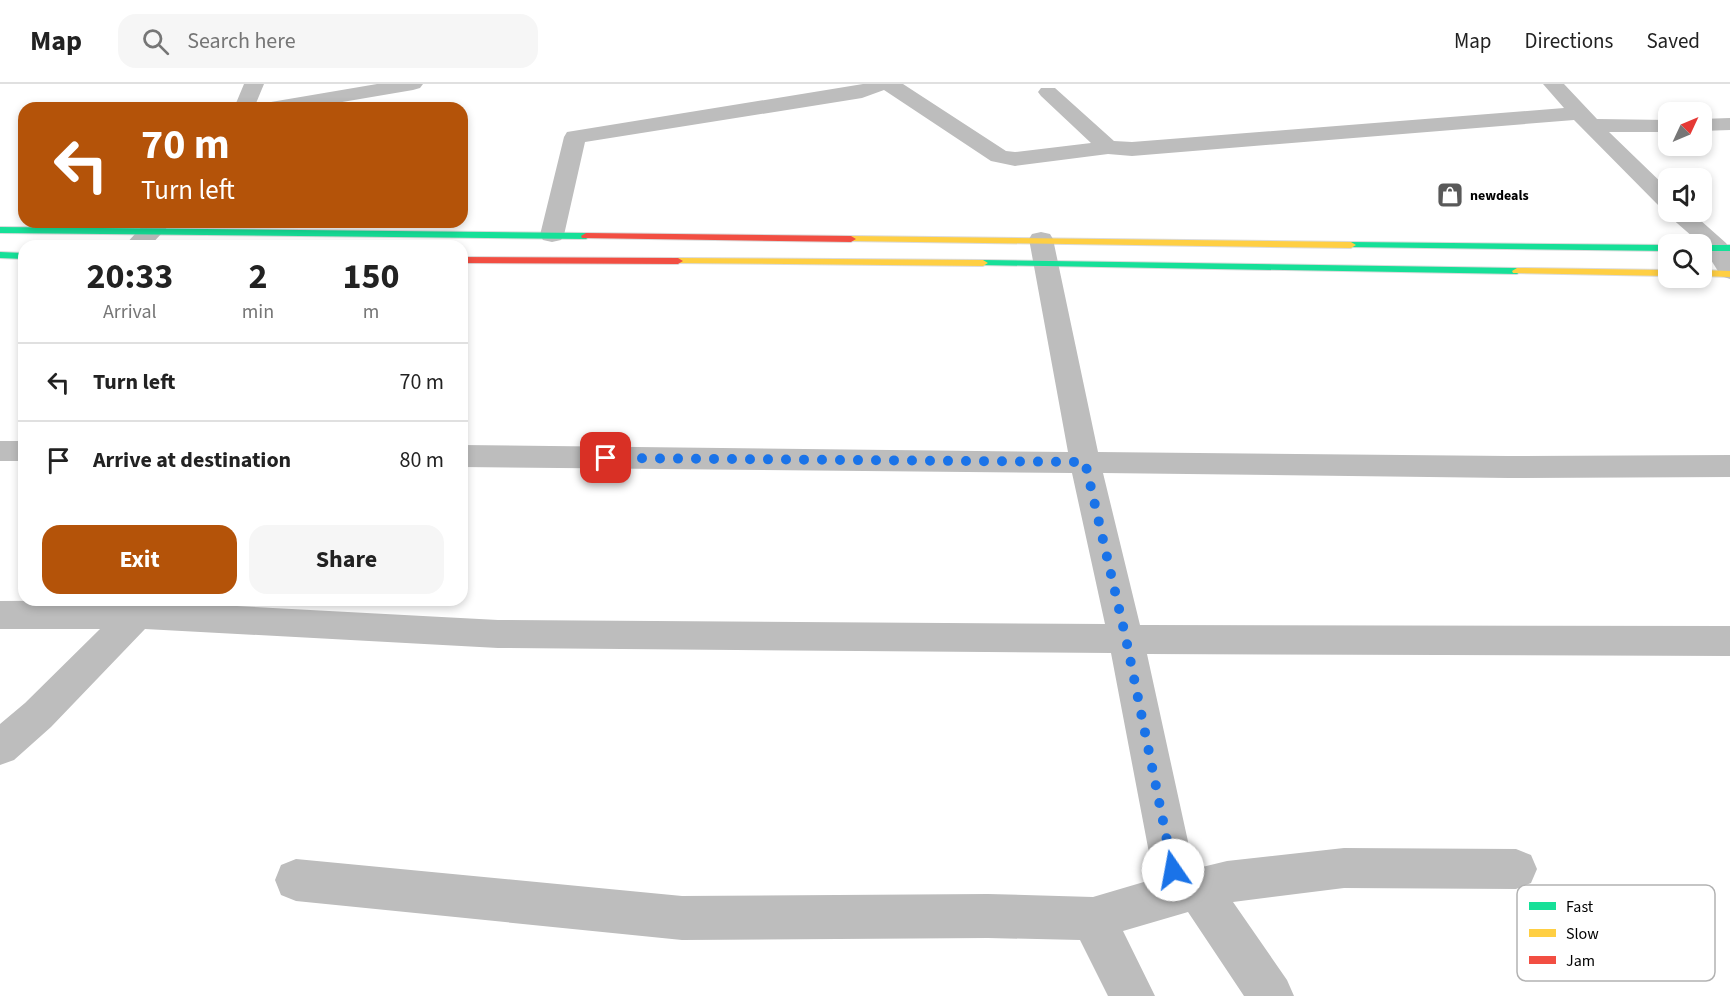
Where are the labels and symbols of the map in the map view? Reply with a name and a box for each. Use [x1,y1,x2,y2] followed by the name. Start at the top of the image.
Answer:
[1658,102,1712,156] north arrow
[1435,180,1465,210] shop icon: newdeals
[1470,186,1529,206] place label: newdeals
[580,432,631,483] pin
[1141,838,1205,902] position arrow
[1517,885,1715,981] legend
[1566,896,1594,918] text: Fast
[1566,923,1599,945] text: Slow
[1566,950,1595,972] text: Jam

